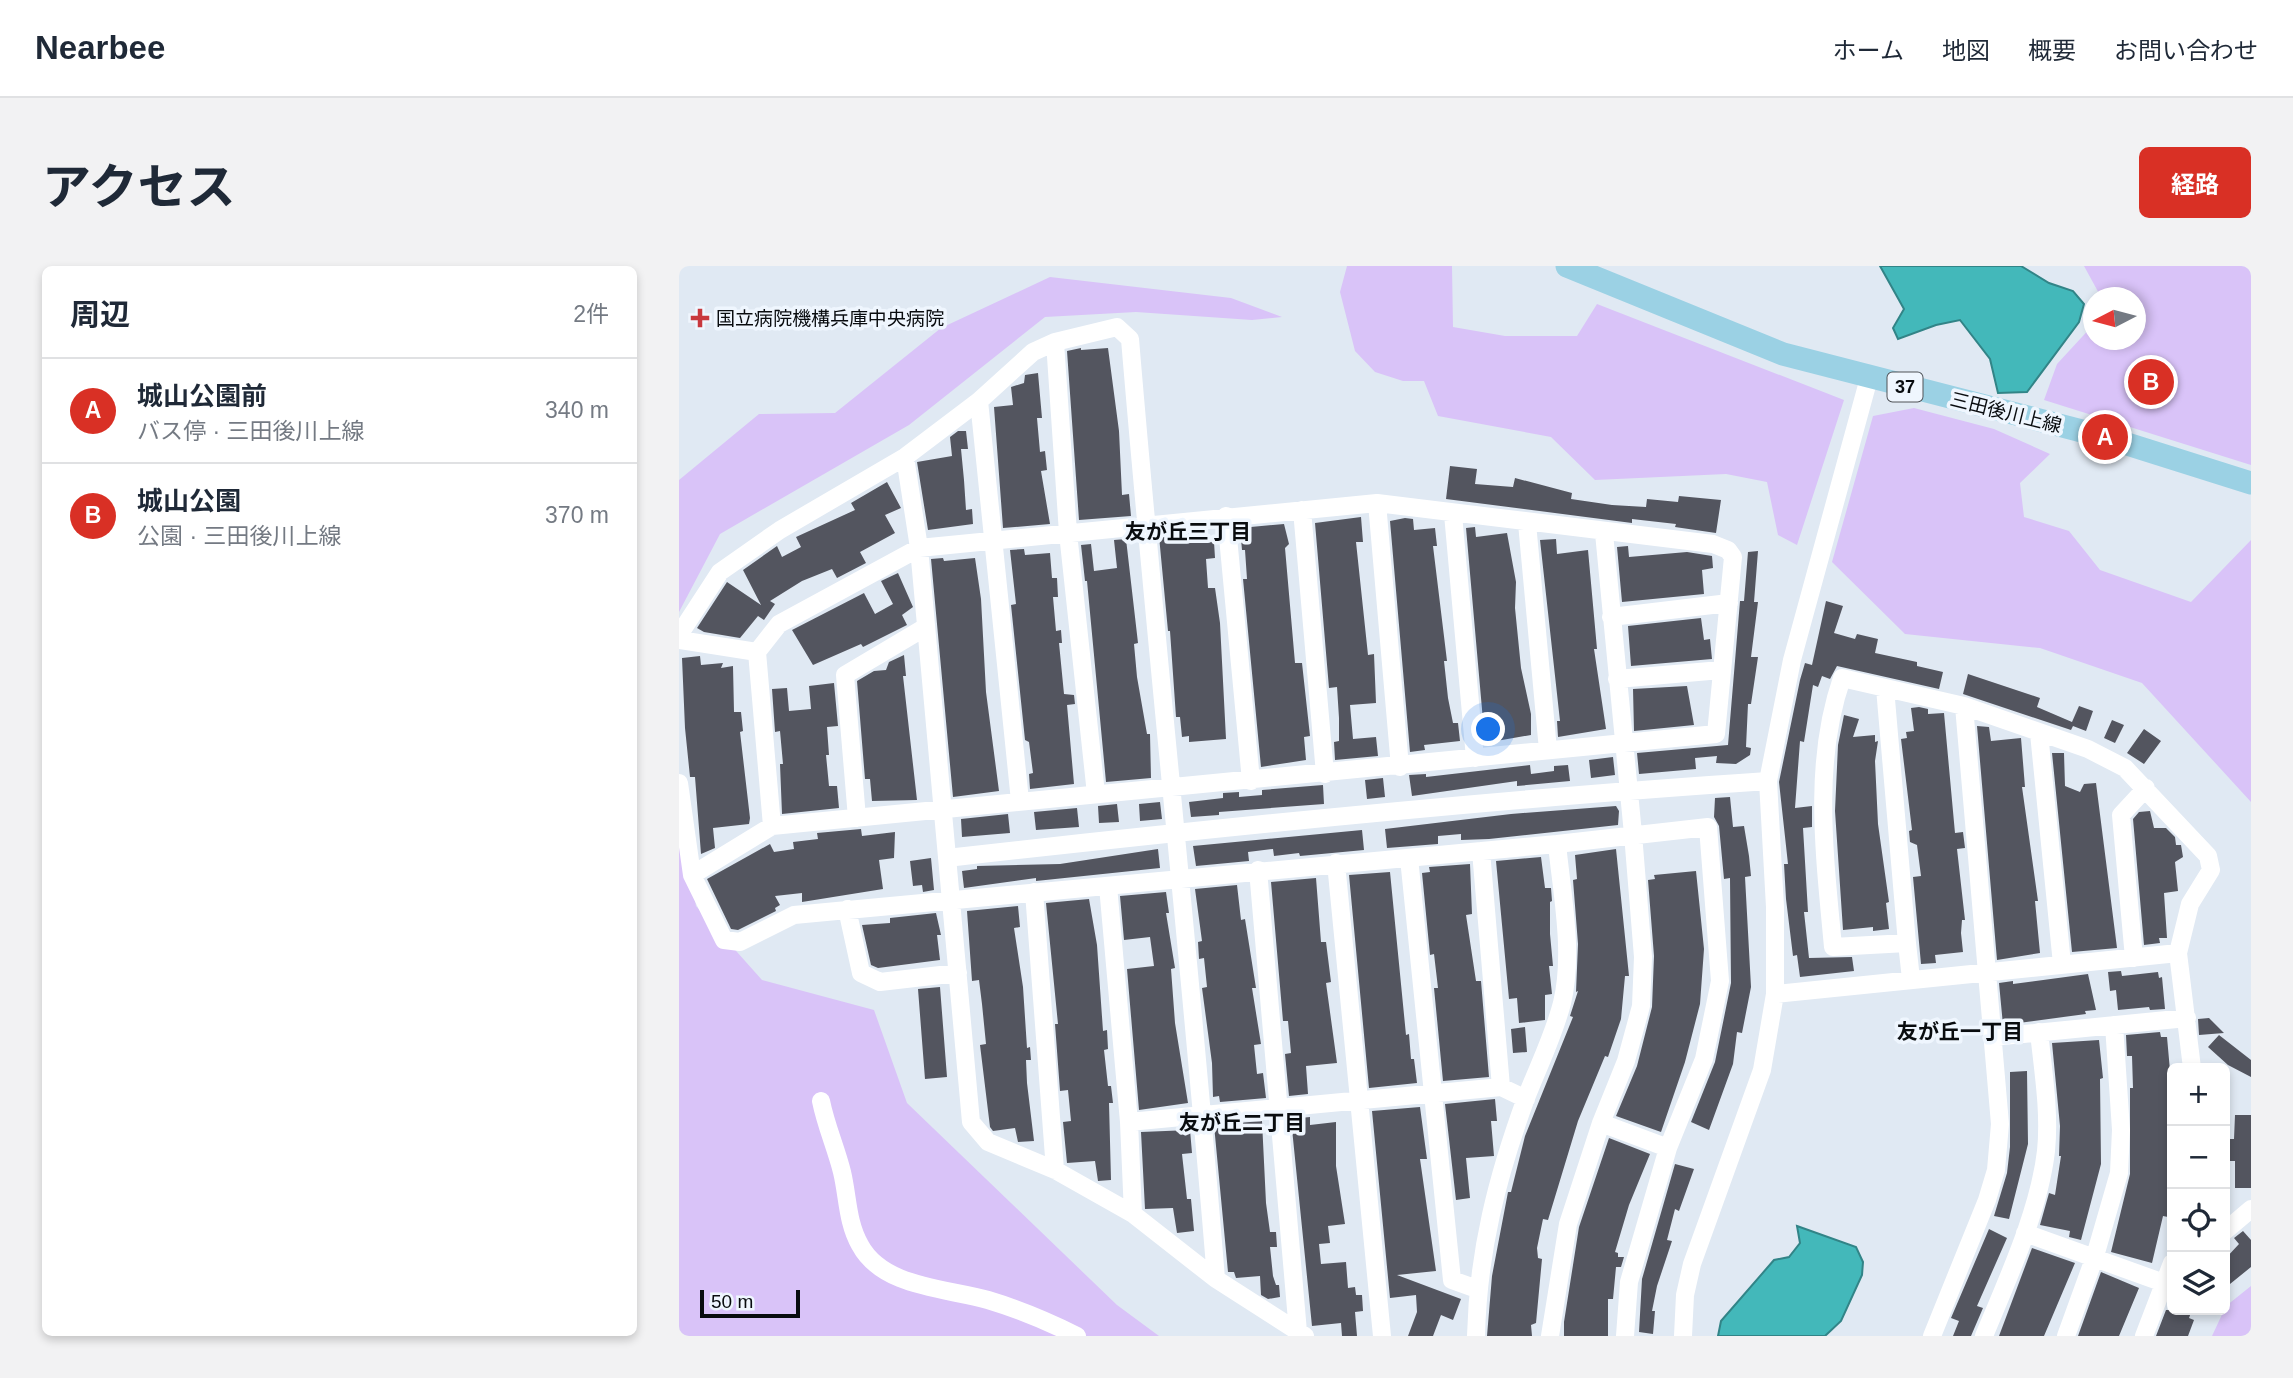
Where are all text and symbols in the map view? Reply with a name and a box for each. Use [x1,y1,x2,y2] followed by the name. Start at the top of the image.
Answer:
[35,29,165,66] text: Nearbee
[1833,37,1904,64] text: ホーム
[1942,37,1990,64] text: 地図
[2028,37,2076,64] text: 概要
[2114,37,2258,64] text: お問い合わせ
[2139,147,2251,218] button: 経路
[42,160,236,214] text: アクセス
[2083,287,2146,350] north arrow
[70,298,130,331] text: 周辺
[573,301,609,327] text: 2件
[690,308,710,328] marker: 国立病院機構兵庫中央病院
[716,308,944,329] place label: 国立病院機構兵庫中央病院
[2128,356,2174,408] pin: B
[1887,372,1923,402] road number: 37
[137,381,267,411] text: 城山公園前
[1948,389,2064,436] street label: 三田後川上線
[85,397,101,423] text: A
[545,397,609,423] text: 340 m
[2082,411,2128,463] pin: A
[137,418,364,444] text: バス停 · 三田後川上線
[137,486,241,516] text: 城山公園
[85,502,101,528] text: B
[545,502,609,528] text: 370 m
[1125,520,1251,543] district label: 友が丘三丁目
[137,523,341,549] text: 公園 · 三田後川上線
[1471,712,1505,746] your location
[1897,1020,2023,1043] district label: 友が丘一丁目
[2167,1063,2230,1315] map controls
[2167,1063,2230,1126] button: +
[1179,1111,1305,1134] district label: 友が丘二丁目
[2167,1126,2230,1189] button: −
[2167,1189,2230,1252] button: locate
[2167,1252,2230,1315] button: layers
[700,1287,800,1319] scale bar
[711,1291,753,1312] text: 50 m

